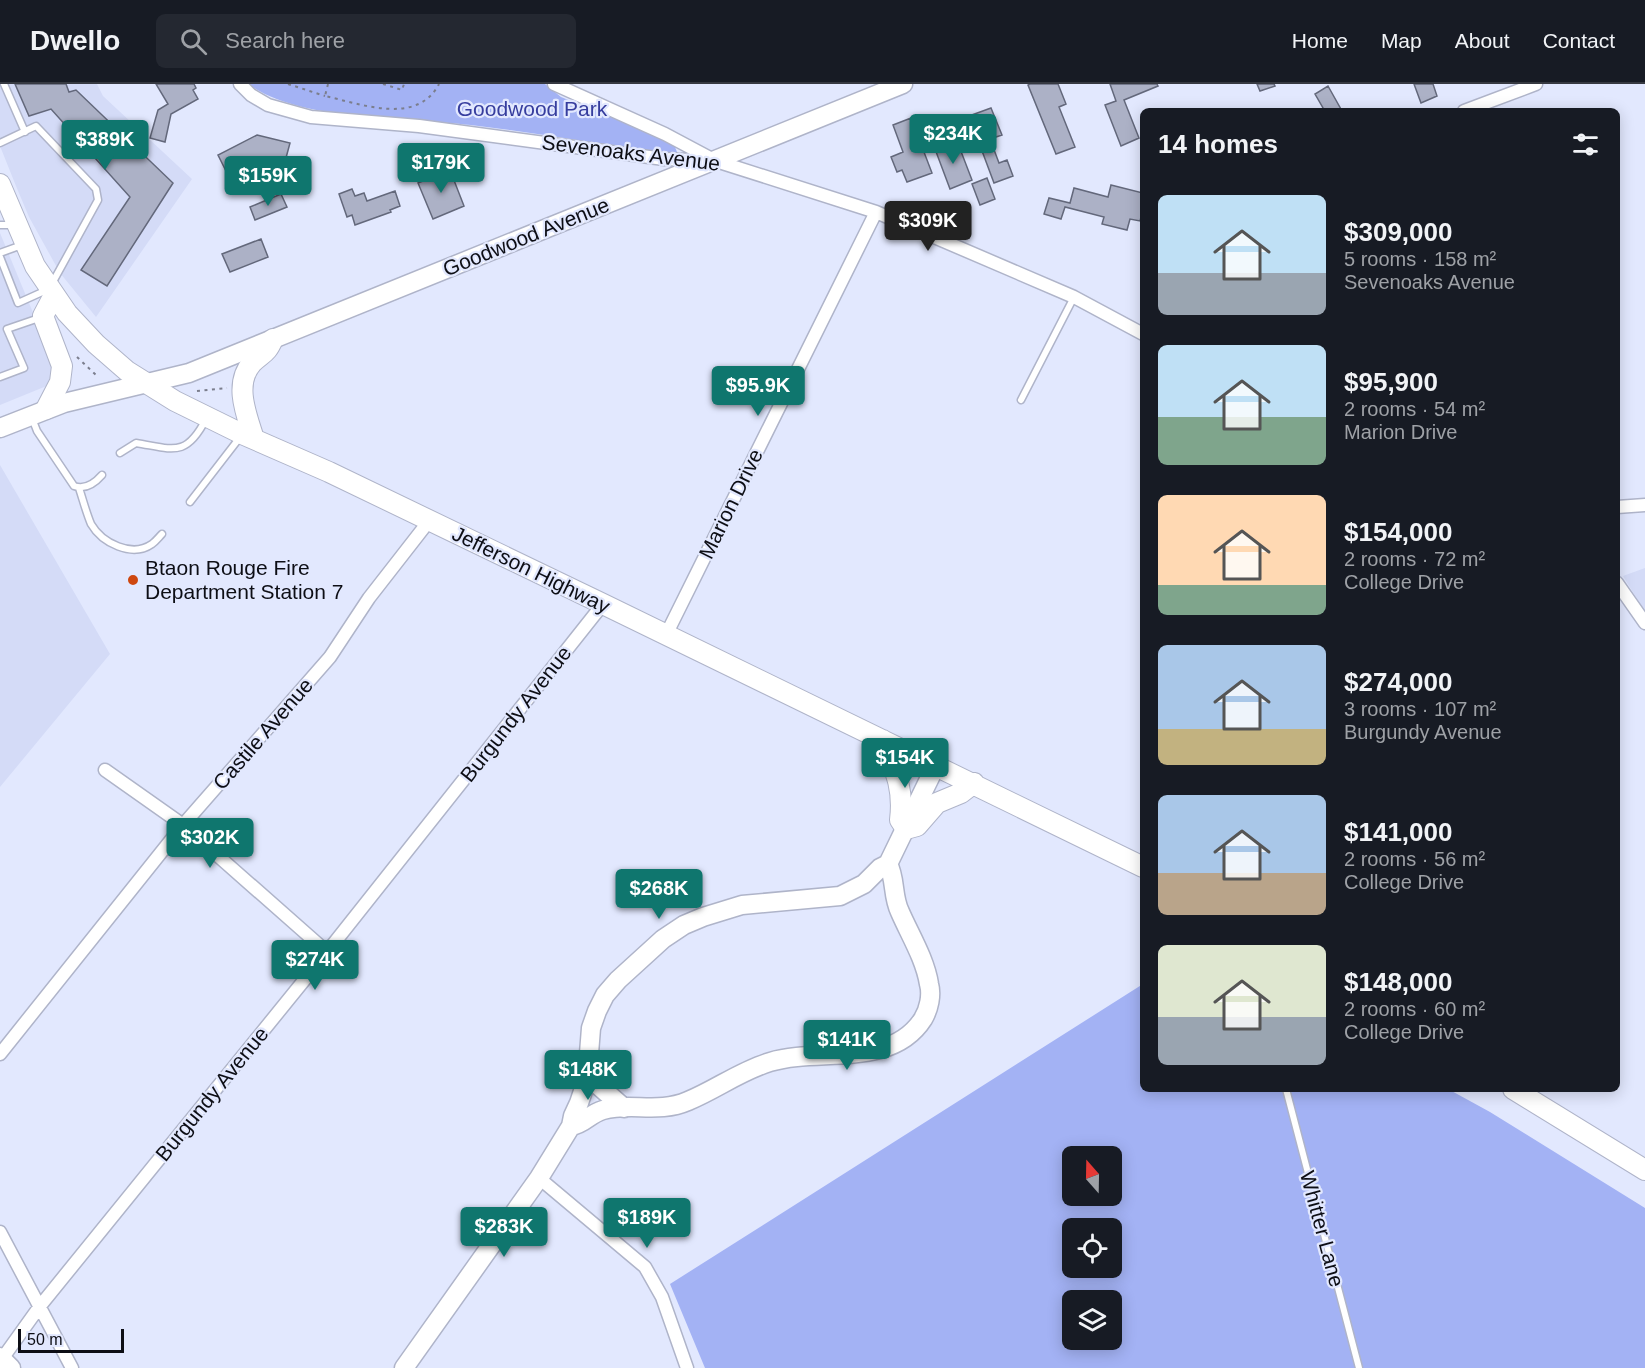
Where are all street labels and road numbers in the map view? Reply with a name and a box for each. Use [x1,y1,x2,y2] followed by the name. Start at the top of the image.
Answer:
[541,130,722,175] street label: Sevenoaks Avenue
[439,193,612,280] street label: Goodwood Avenue
[694,445,767,562] street label: Marion Drive
[449,521,614,618] street label: Jefferson Highway
[456,641,576,786] street label: Burgundy Avenue
[208,673,317,794] street label: Castile Avenue
[151,1022,273,1165] street label: Burgundy Avenue
[1296,1168,1349,1289] street label: Whitter Lane

